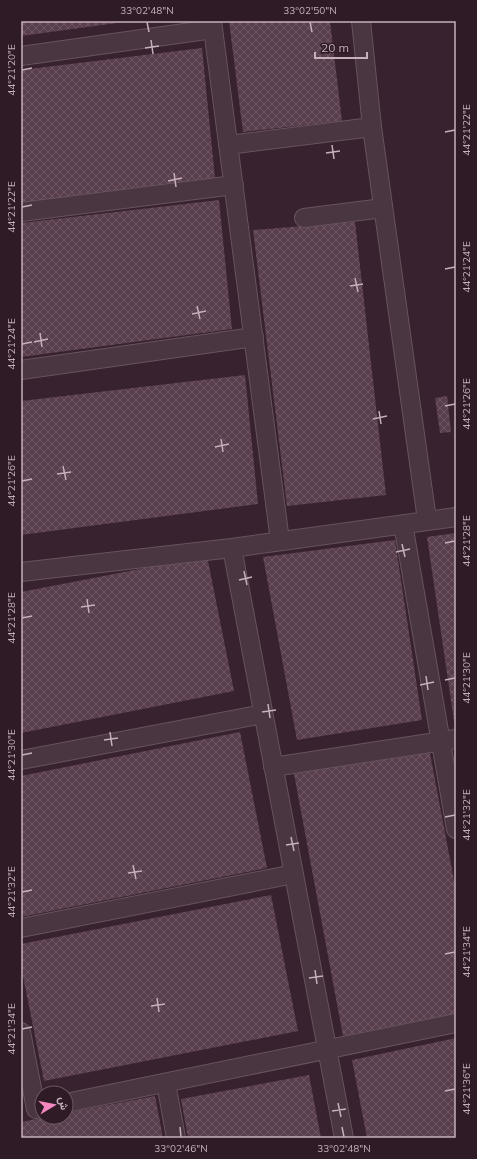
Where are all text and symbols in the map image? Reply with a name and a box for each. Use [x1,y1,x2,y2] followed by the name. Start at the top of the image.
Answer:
[120,4,174,17] text: 33°02'48"N
[283,4,337,17] text: 33°02'50"N
[315,34,367,60] scale bar
[321,40,349,55] text: 20 m
[5,44,18,96] text: 44°21'20"E
[460,104,473,156] text: 44°21'22"E
[5,181,18,233] text: 44°21'22"E
[460,241,473,293] text: 44°21'24"E
[5,318,18,370] text: 44°21'24"E
[460,378,473,430] text: 44°21'26"E
[5,455,18,507] text: 44°21'26"E
[460,515,473,567] text: 44°21'28"E
[5,592,18,644] text: 44°21'28"E
[460,652,473,704] text: 44°21'30"E
[5,729,18,781] text: 44°21'30"E
[460,789,473,841] text: 44°21'32"E
[5,866,18,918] text: 44°21'32"E
[460,926,473,978] text: 44°21'34"E
[5,1003,18,1055] text: 44°21'34"E
[460,1063,473,1115] text: 44°21'36"E
[34,1085,74,1125] north arrow
[56,1096,72,1111] text: ش
[154,1142,208,1155] text: 33°02'46"N
[317,1142,371,1155] text: 33°02'48"N

